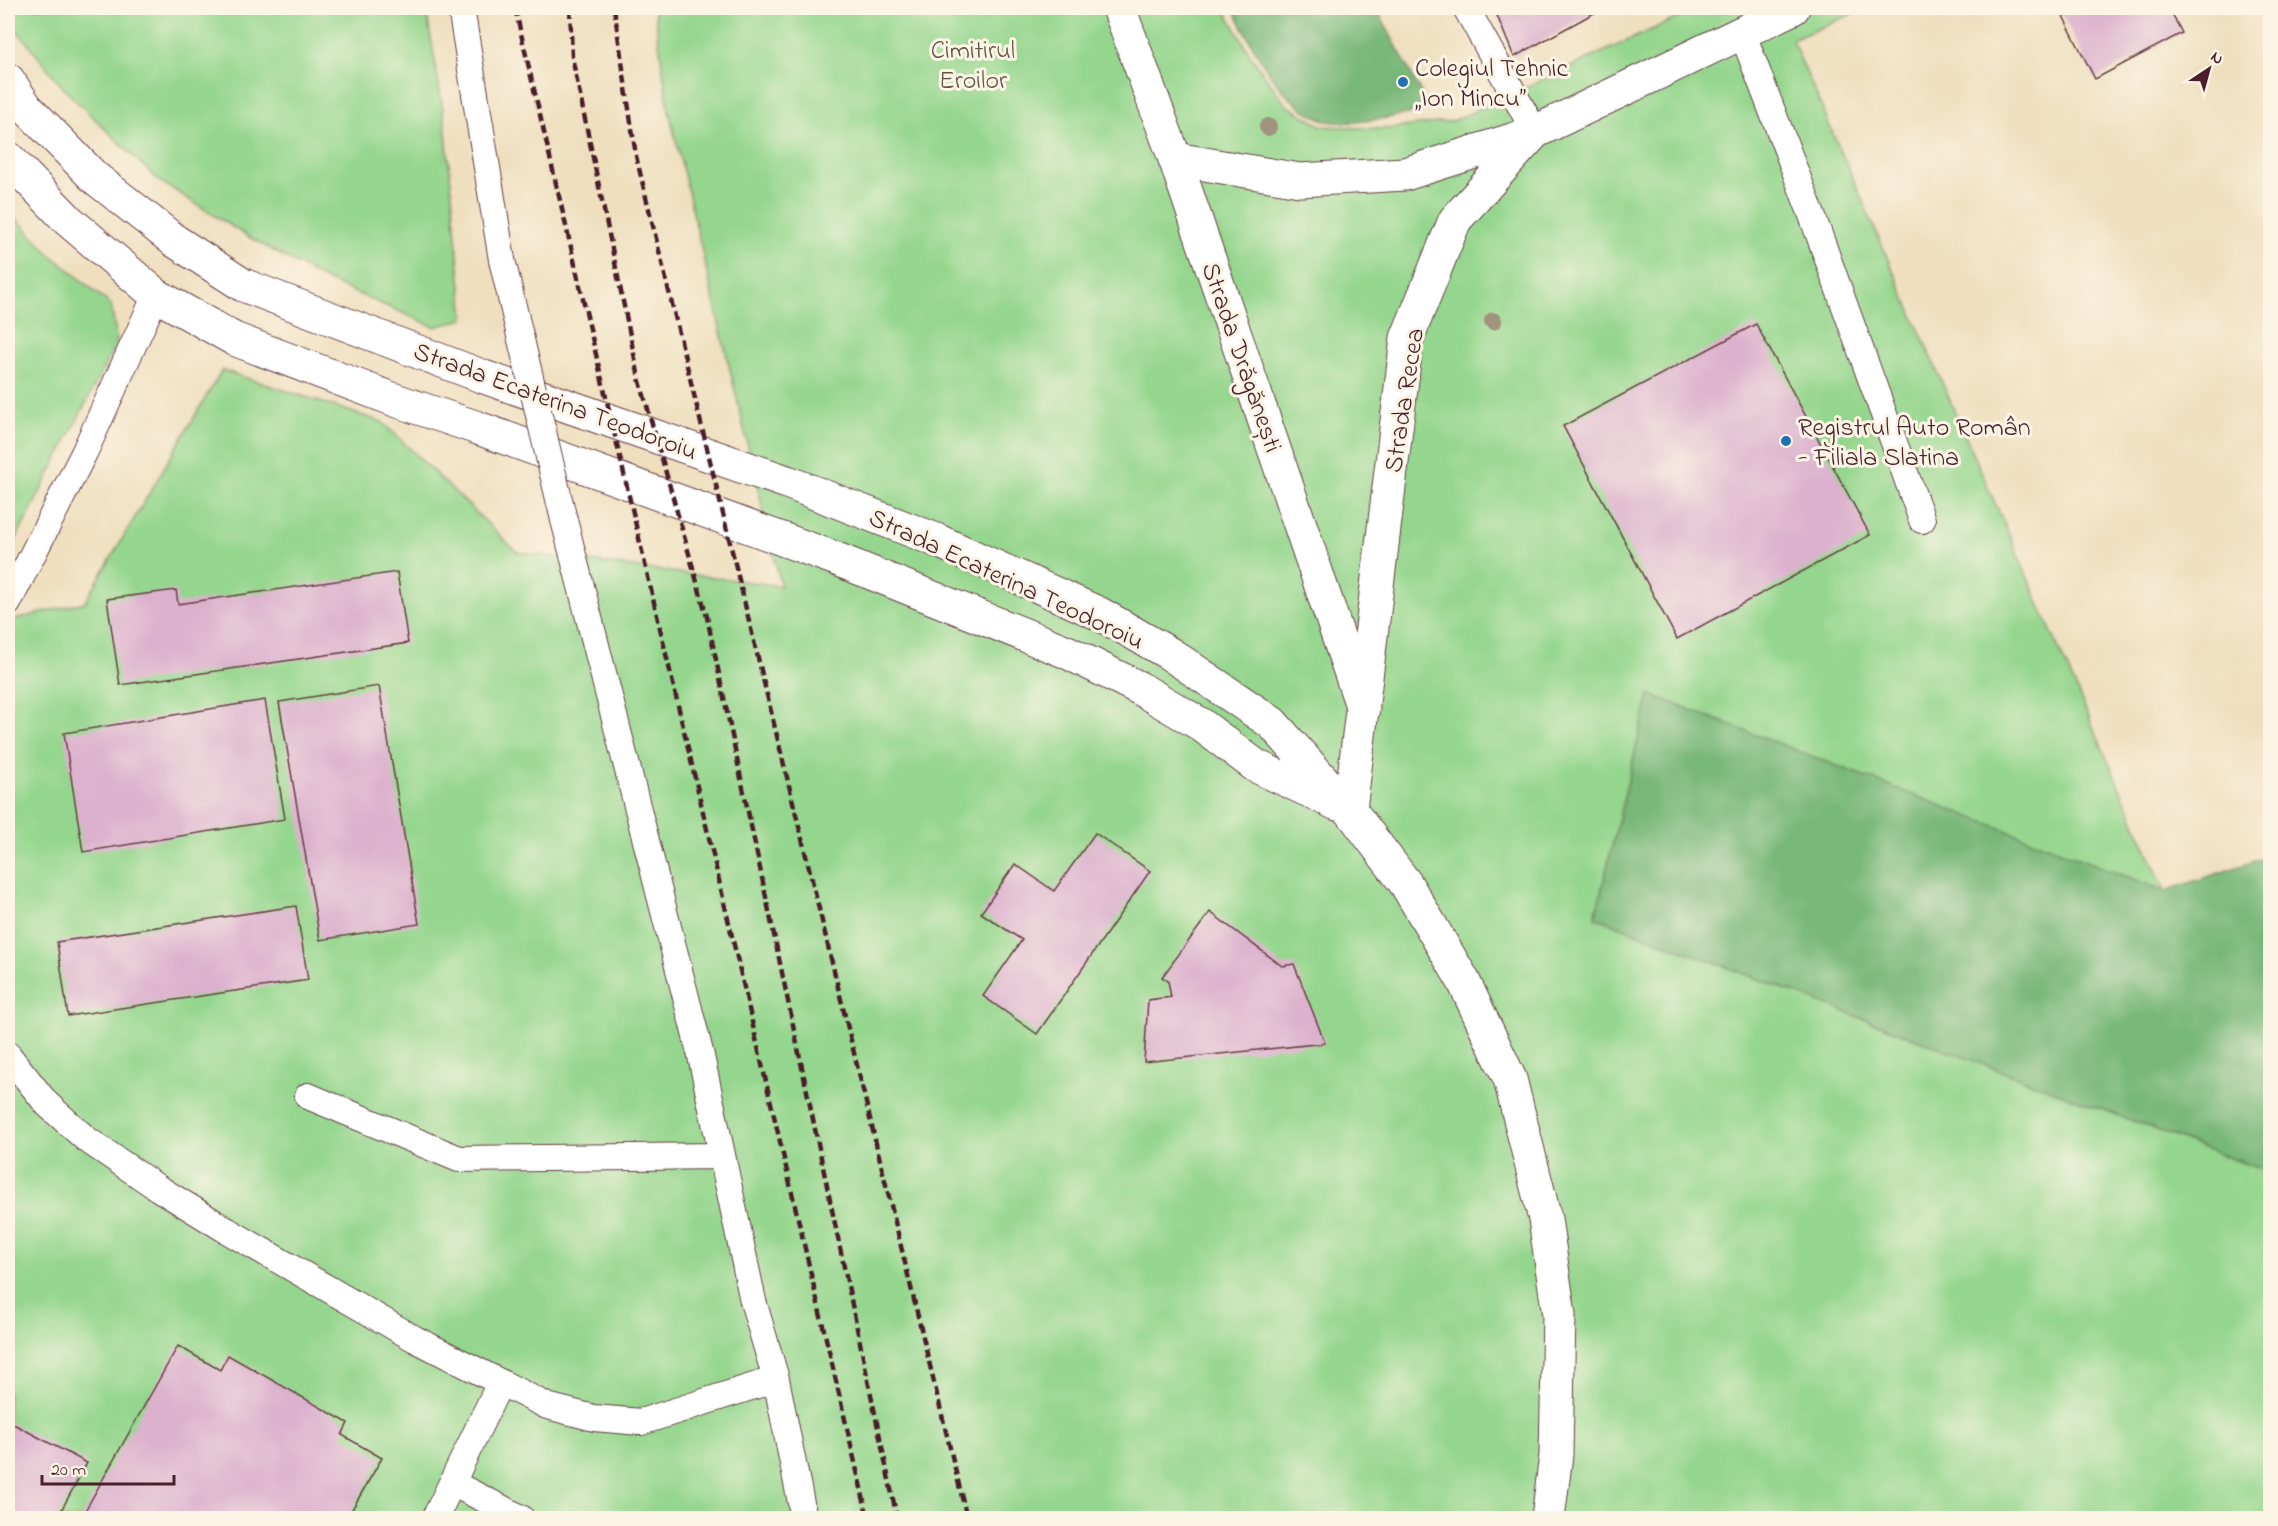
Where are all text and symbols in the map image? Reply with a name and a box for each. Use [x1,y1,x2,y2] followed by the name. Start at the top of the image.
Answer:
[931,33,1015,101] park label: Cimitirul Eroilor
[2179,39,2239,99] north arrow
[2205,46,2228,71] text: N
[1415,51,1568,119] place label: Colegiul Tehnic „Ion Mincu”
[1396,75,1410,89] marker: Colegiul Tehnic „Ion Mincu”
[1190,258,1291,458] street label: Strada Drăgănești
[1376,325,1436,476] street label: Strada Recea
[408,334,702,472] street label: Strada Ecaterina Teodoroiu
[1798,410,2031,478] place label: Registrul Auto Român - Filiala Slatina
[1779,434,1793,448] marker: Registrul Auto Român - Filiala Slatina
[862,500,1150,661] street label: Strada Ecaterina Teodoroiu
[42,1448,174,1486] scale bar
[51,1458,86,1484] text: 20 m

